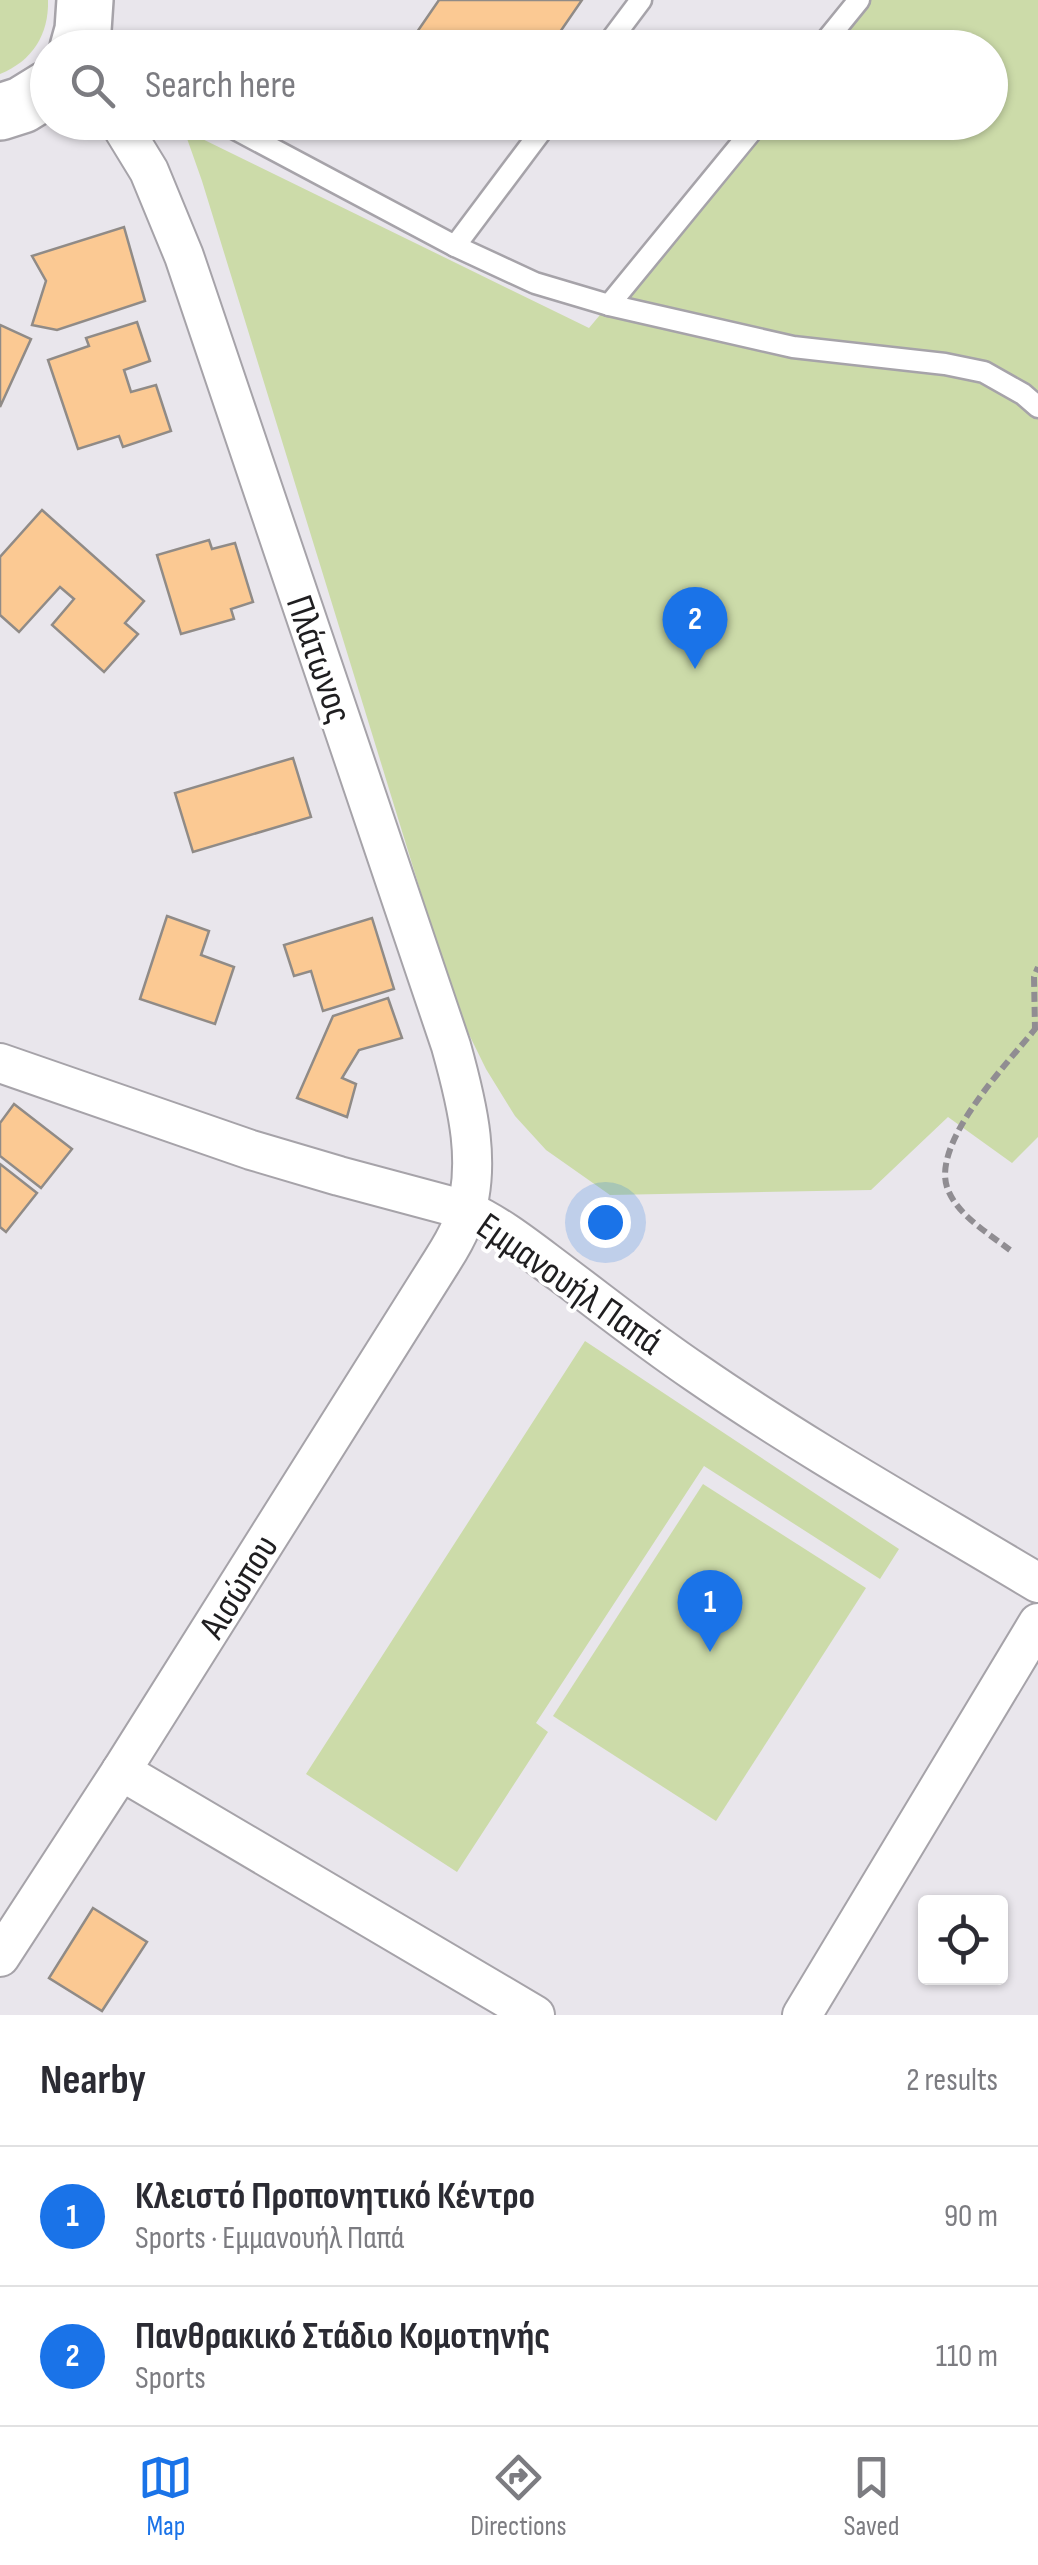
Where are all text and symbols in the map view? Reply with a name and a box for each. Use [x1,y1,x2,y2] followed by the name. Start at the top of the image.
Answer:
[30,30,1008,140] search box
[65,58,120,113] icon: search
[145,63,296,108] text: Search here
[662,586,728,669] pin: 2
[276,590,361,729] street label: Πλάτωνος
[580,1197,631,1248] your location
[468,1204,671,1365] street label: Εμμανουήλ Παπά
[190,1527,288,1648] street label: Αισώπου
[678,1570,742,1652] pin: 1
[918,1895,1008,1985] map controls
[918,1895,1008,1985] button: locate
[40,2055,146,2106] text: Nearby
[906,2061,998,2100] text: 2 results
[135,2174,535,2219] text: Κλειστό Προπονητικό Κέντρο
[66,2197,79,2236] text: 1
[944,2197,998,2236] text: 90 m
[135,2219,404,2258] text: Sports · Εμμανουήλ Παπά
[135,2314,550,2359] text: Πανθρακικό Στάδιο Κομοτηνής
[65,2337,80,2376] text: 2
[936,2337,998,2376] text: 110 m
[135,2359,206,2398] text: Sports
[138,2450,193,2543] tab: Map
[470,2450,567,2543] tab: Directions
[843,2450,900,2543] tab: Saved

